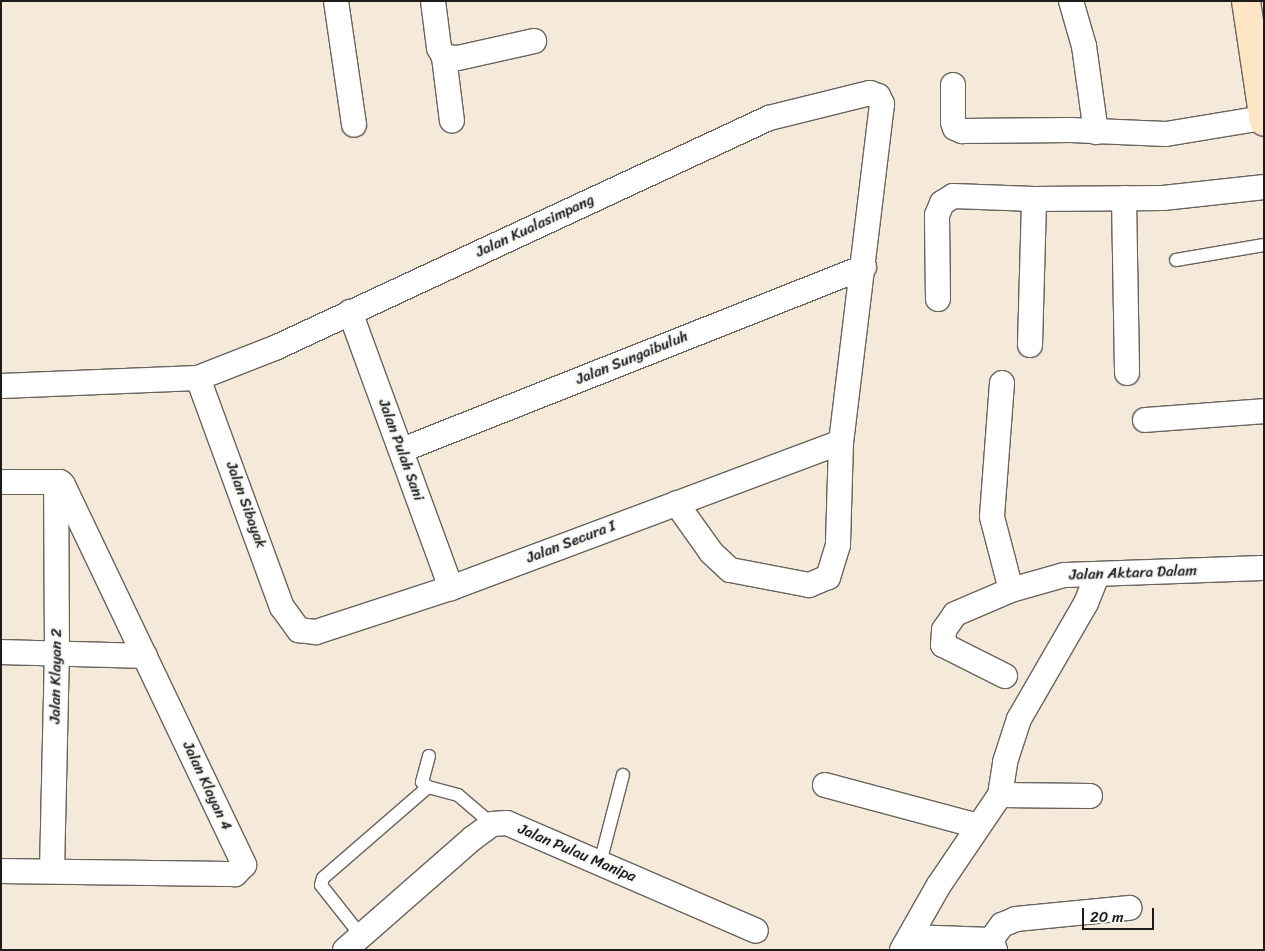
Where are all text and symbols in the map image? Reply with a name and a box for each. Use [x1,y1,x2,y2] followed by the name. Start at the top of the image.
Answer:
[473,191,597,261] street label: Jalan Kualasimpang
[573,327,691,389] street label: Jalan Sungaibuluh
[374,396,428,504] street label: Jalan Pulah Sani
[222,459,270,551] street label: Jalan Sibayak
[524,517,618,567] street label: Jalan Secura I
[1069,562,1197,584] street label: Jalan Aktara Dalam
[46,628,66,724] street label: Jalan Klayan 2
[179,739,235,833] street label: Jalan Klayan 4
[515,820,639,886] street label: Jalan Pulau Manipa
[1085,898,1158,930] scale bar
[1090,904,1124,930] text: 20 m

